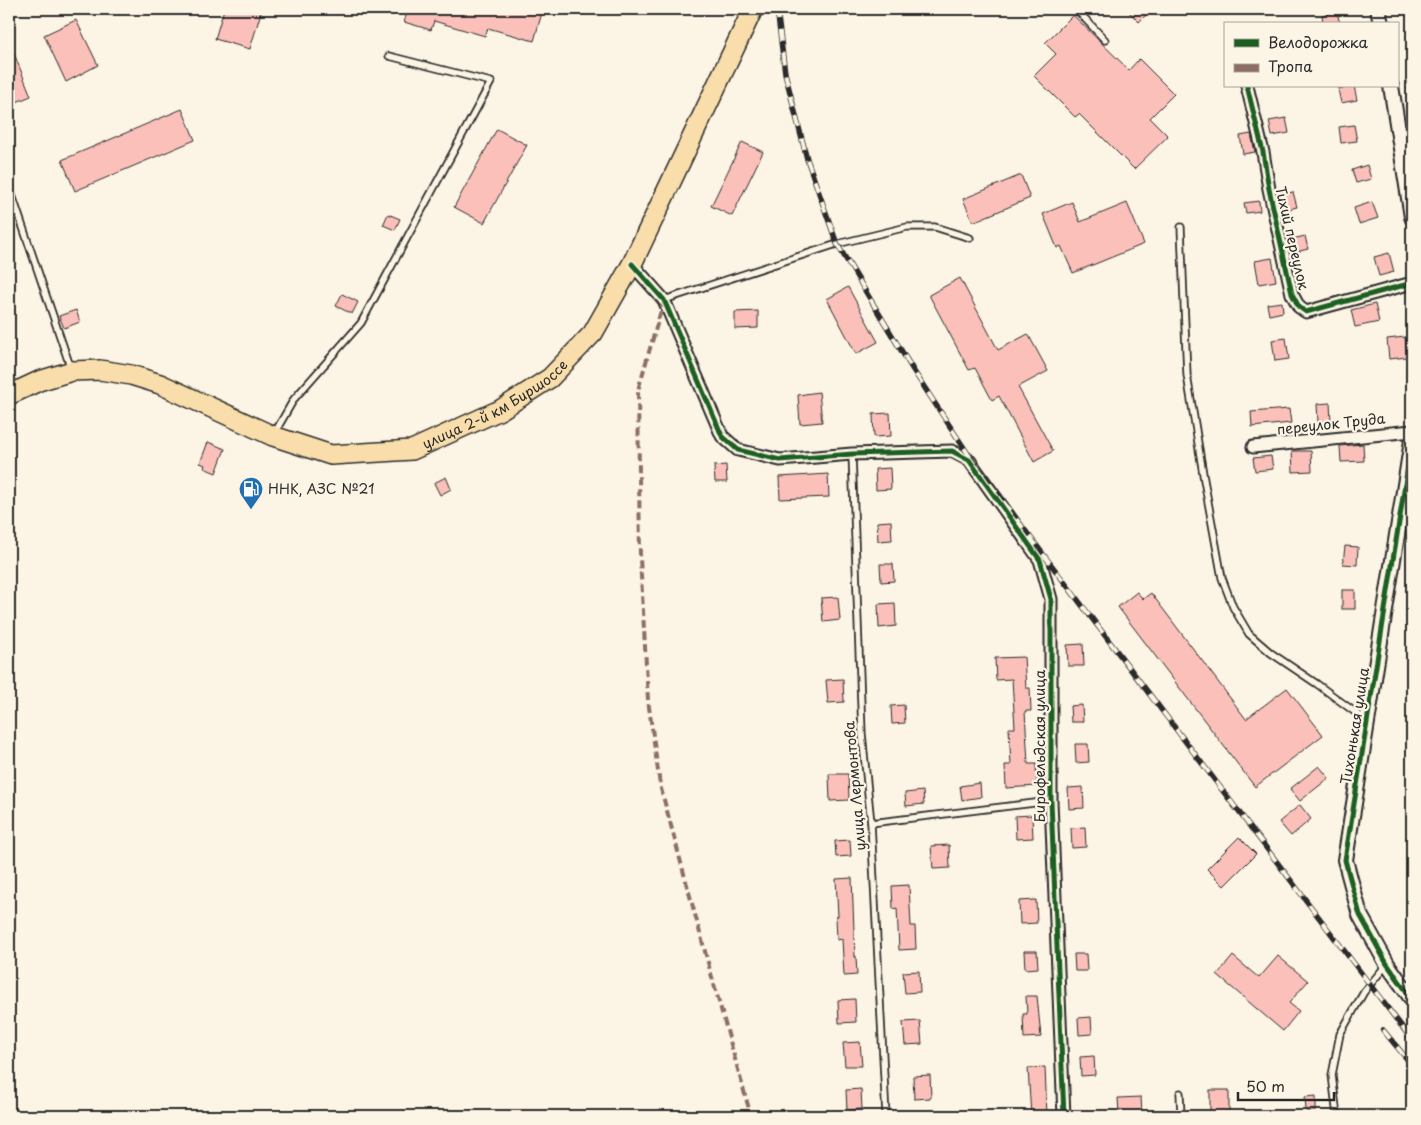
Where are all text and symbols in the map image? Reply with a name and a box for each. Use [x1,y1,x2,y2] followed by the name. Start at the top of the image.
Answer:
[1224,22,1398,88] legend
[1268,30,1369,53] text: Велодорожка
[1268,54,1313,77] text: Тропа
[1270,184,1315,292] street label: Тихий переулок
[419,355,572,454] street label: улица 2-й км Биршоссе
[1276,407,1386,440] street label: переулок Труда
[238,476,264,510] fuel station icon: ННК, АЗС №21
[268,478,375,499] place label: ННК, АЗС №21
[1335,666,1374,786] street label: Тихонькая улица
[1029,670,1050,822] street label: Бирофельдская улица
[838,720,871,852] street label: улица Лермонтова
[1238,1070,1335,1102] scale bar
[1246,1074,1285,1097] text: 50 m

